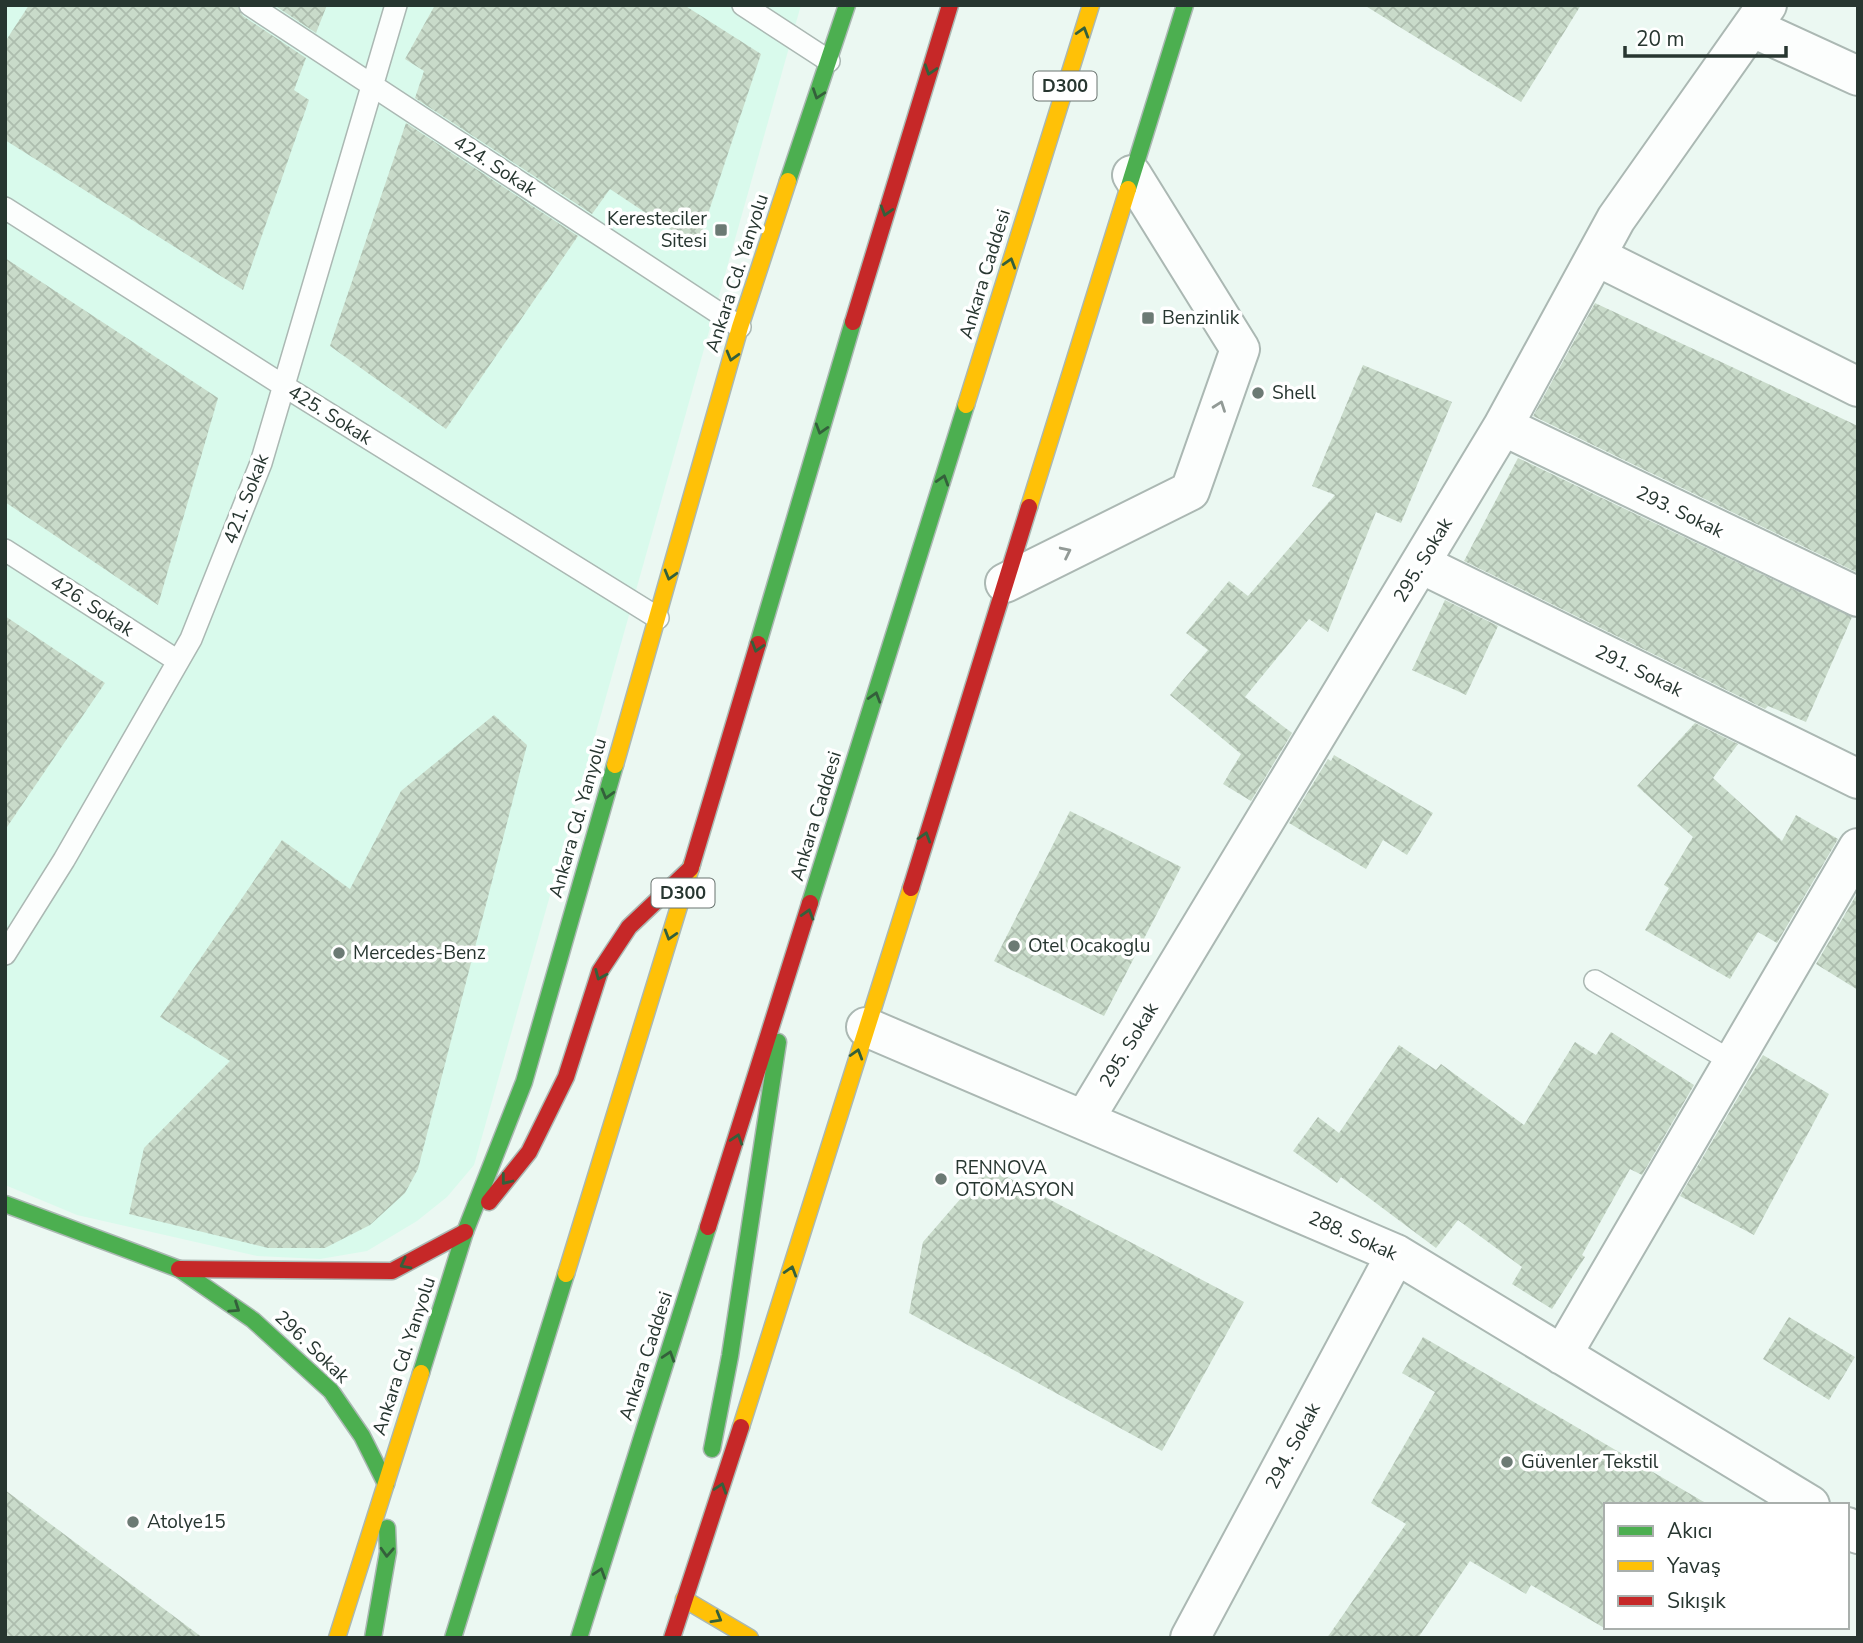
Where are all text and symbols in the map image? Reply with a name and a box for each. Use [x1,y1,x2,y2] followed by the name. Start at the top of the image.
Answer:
[1625,14,1786,58] scale bar
[1636,25,1685,53] text: 20 m
[1074,27,1089,39] one-way arrow
[923,64,938,76] one-way arrow
[1034,72,1096,100] road number: D300
[812,87,826,99] one-way arrow
[448,129,542,203] street label: 424. Sokak
[699,190,775,356] street label: Ankara Cd. Yanyolu
[880,204,895,216] one-way arrow
[607,206,707,254] place label: Keresteciler Sitesi
[953,206,1017,342] street label: Ankara Caddesi
[713,222,729,238] marker: Keresteciler Sitesi
[1002,257,1017,269] one-way arrow
[1162,305,1240,331] place label: Benzinlik
[1140,310,1156,326] marker: Benzinlik
[725,350,740,362] one-way arrow
[283,379,377,451] street label: 425. Sokak
[1272,380,1316,406] place label: Shell
[1250,385,1266,401] marker: Shell
[1211,401,1225,413] one-way arrow
[815,422,830,434] one-way arrow
[217,450,275,548] street label: 421. Sokak
[934,474,949,486] one-way arrow
[1632,480,1729,545] street label: 293. Sokak
[1387,512,1459,607] street label: 295. Sokak
[1059,547,1071,561] one-way arrow
[45,569,139,643] street label: 426. Sokak
[663,569,678,581] one-way arrow
[1591,639,1688,704] street label: 291. Sokak
[750,640,765,652] one-way arrow
[867,691,882,703] one-way arrow
[543,735,613,901] street label: Ankara Cd. Yanyolu
[784,748,848,884] street label: Ankara Caddesi
[600,787,615,799] one-way arrow
[917,831,932,843] one-way arrow
[652,878,714,908] road number: D300
[799,909,814,921] one-way arrow
[664,929,679,941] one-way arrow
[1028,933,1150,959] place label: Otel Ocakoglu
[1006,938,1022,954] marker: Otel Ocakoglu
[353,940,486,966] place label: Mercedes-Benz
[331,945,347,961] marker: Mercedes-Benz
[594,968,608,980] one-way arrow
[1093,997,1165,1092] street label: 295. Sokak
[849,1048,864,1060] one-way arrow
[729,1133,743,1145] one-way arrow
[955,1155,1074,1203] place label: RENNOVA OTOMASYON
[933,1171,949,1187] marker: RENNOVA OTOMASYON
[502,1173,515,1185] one-way arrow
[1304,1205,1402,1267] street label: 288. Sokak
[400,1256,412,1269] one-way arrow
[782,1266,797,1278] one-way arrow
[366,1273,442,1439] street label: Ankara Cd. Yanyolu
[613,1288,679,1424] street label: Ankara Caddesi
[227,1300,240,1312] one-way arrow
[269,1305,355,1390] street label: 296. Sokak
[660,1350,675,1362] one-way arrow
[1259,1398,1327,1494] street label: 294. Sokak
[1521,1449,1659,1475] place label: Güvenler Tekstil
[1499,1454,1515,1470] marker: Güvenler Tekstil
[713,1482,727,1494] one-way arrow
[1604,1503,1849,1629] legend
[147,1509,226,1535] place label: Atolye15
[125,1514,141,1530] marker: Atolye15
[1667,1517,1712,1545] text: Akıcı
[379,1547,394,1558] one-way arrow
[1666,1552,1721,1580] text: Yavaş
[592,1567,606,1579] one-way arrow
[1667,1587,1726,1615] text: Sıkışık
[709,1610,722,1623] one-way arrow

